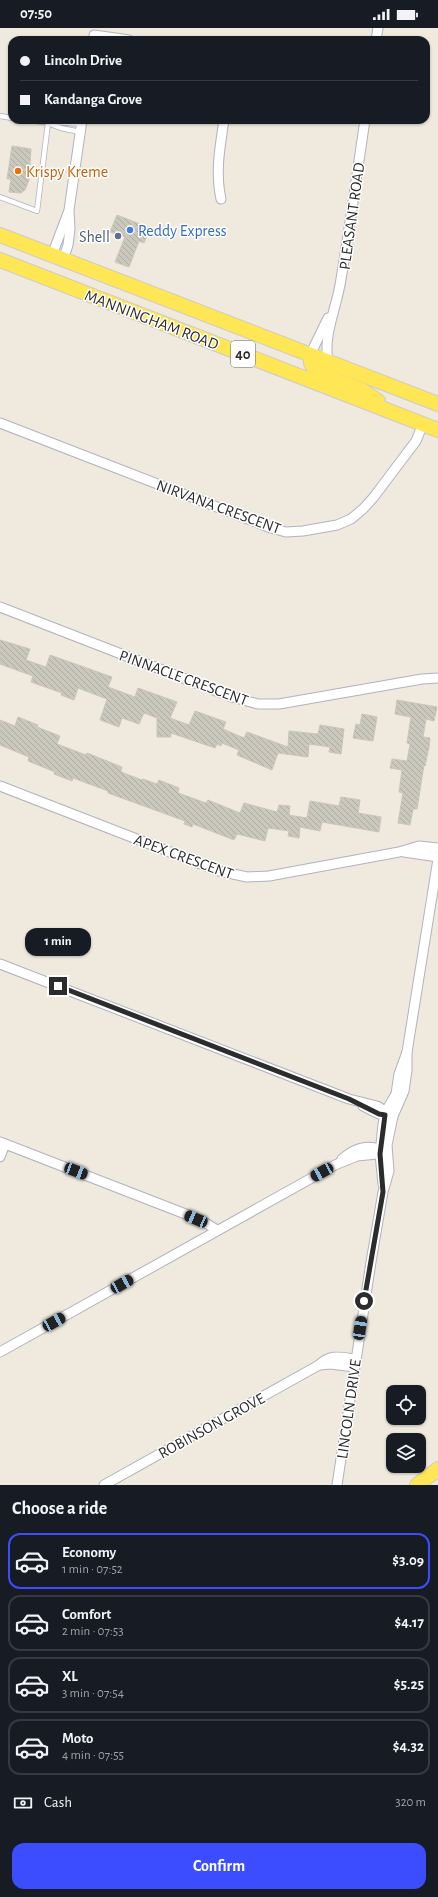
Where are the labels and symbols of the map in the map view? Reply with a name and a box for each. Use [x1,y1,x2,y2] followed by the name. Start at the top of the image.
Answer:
[337,161,367,271] street label: PLEASANT ROAD
[26,164,108,181] place label: Krispy Kreme
[13,166,23,176] marker: Krispy Kreme
[138,223,227,240] place label: Reddy Express
[125,225,135,235] marker: Reddy Express
[79,229,110,245] place label: Shell
[113,231,123,241] marker: Shell
[83,287,221,353] street label: MANNINGHAM ROAD
[231,341,255,367] road number: 40
[154,477,283,537] street label: NIRVANA CRESCENT
[117,647,250,709] street label: PINNACLE CRESCENT
[132,832,236,882] street label: APEX CRESCENT
[25,928,91,956] callout: 1 min
[49,977,67,995] route end
[63,1161,89,1181] car
[309,1161,335,1183] car
[183,1209,209,1229] car
[109,1273,135,1295] car
[355,1292,373,1310] route start
[41,1311,67,1333] car
[352,1315,368,1341] car
[334,1358,364,1460] street label: LINCOLN DRIVE
[156,1390,268,1462] street label: ROBINSON GROVE

